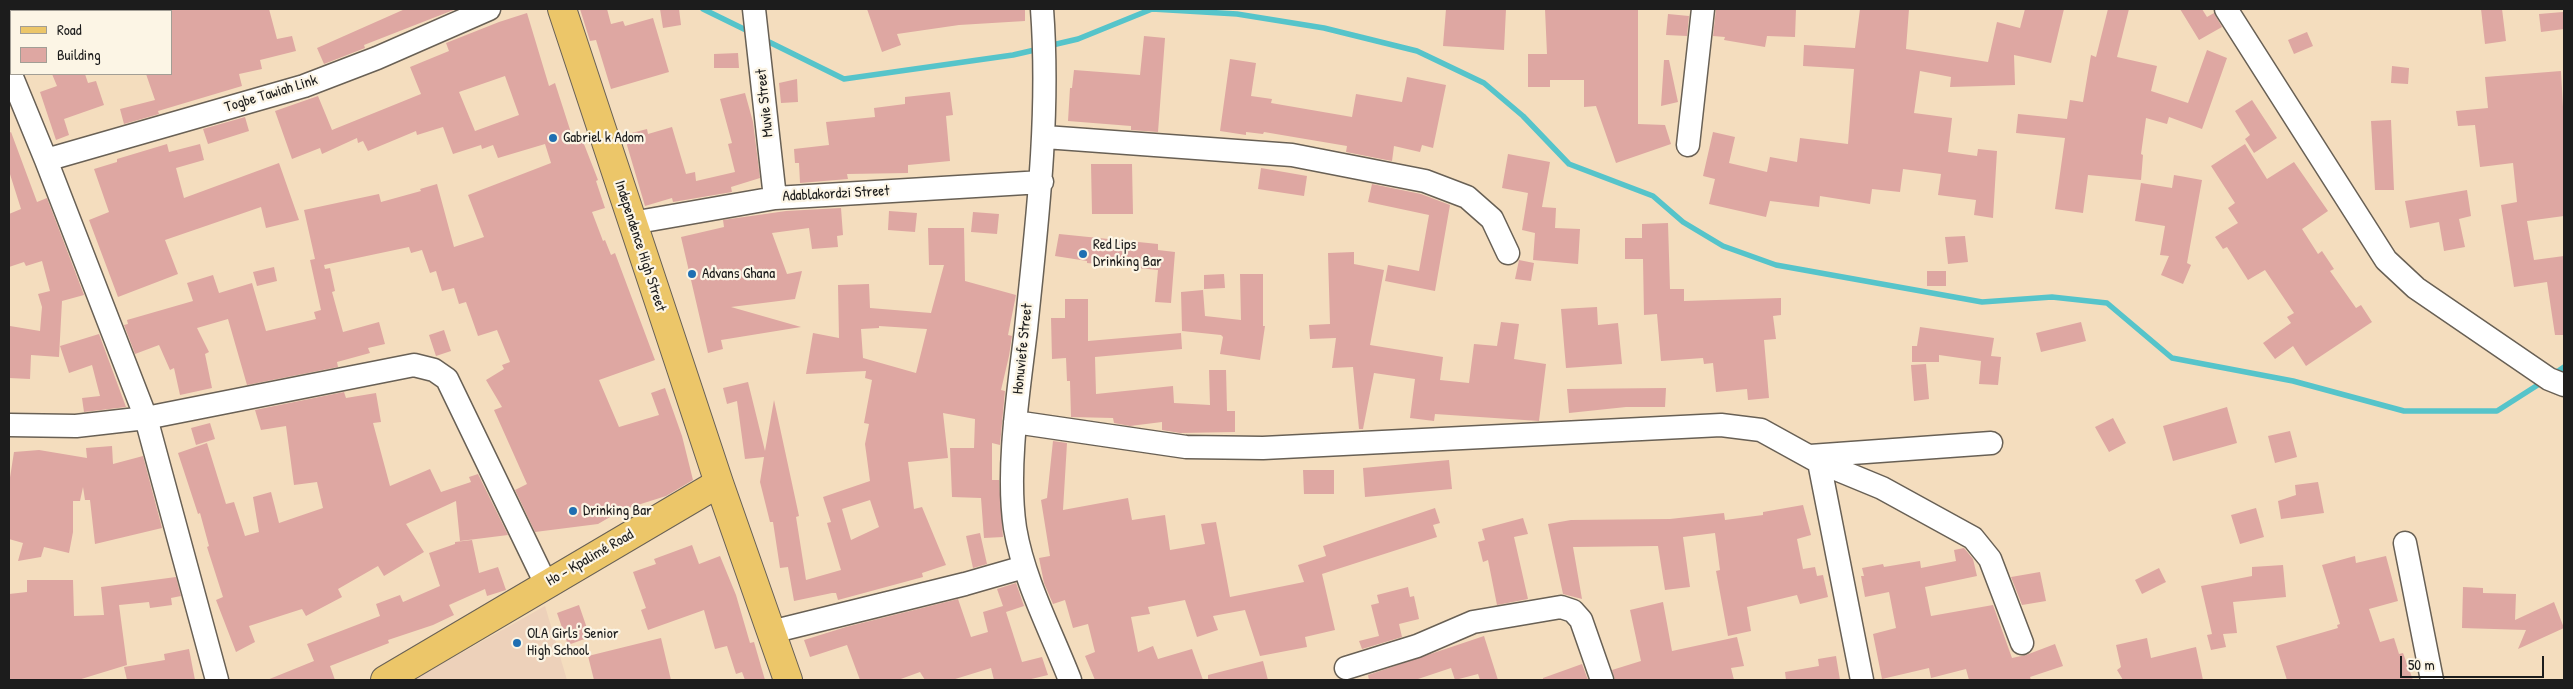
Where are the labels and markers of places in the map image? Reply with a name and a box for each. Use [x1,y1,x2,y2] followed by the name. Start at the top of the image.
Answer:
[563,129,644,147] place label: Gabriel k Adom
[547,132,559,144] marker: Gabriel k Adom
[1093,236,1162,271] place label: Red Lips Drinking Bar
[1077,248,1089,260] marker: Red Lips Drinking Bar
[702,265,775,283] place label: Advans Ghana
[686,268,698,280] marker: Advans Ghana
[583,502,652,520] place label: Drinking Bar
[567,505,579,517] marker: Drinking Bar
[527,625,619,660] place label: OLA Girls' Senior High School
[511,637,523,649] marker: OLA Girls' Senior High School

